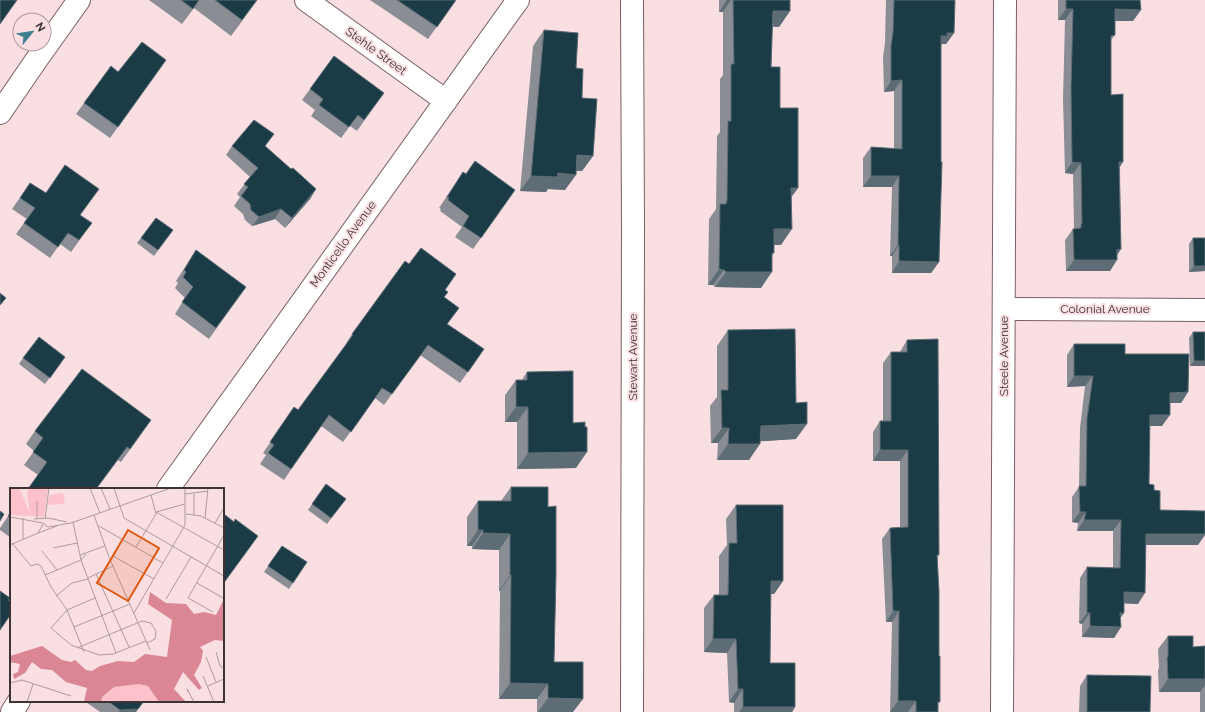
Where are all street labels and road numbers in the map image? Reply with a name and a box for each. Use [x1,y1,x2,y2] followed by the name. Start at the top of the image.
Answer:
[343,24,409,78] street label: Stehle Street
[307,198,379,290] street label: Monticello Avenue
[1060,302,1150,316] street label: Colonial Avenue
[626,313,640,401] street label: Stewart Avenue
[997,316,1011,396] street label: Steele Avenue

